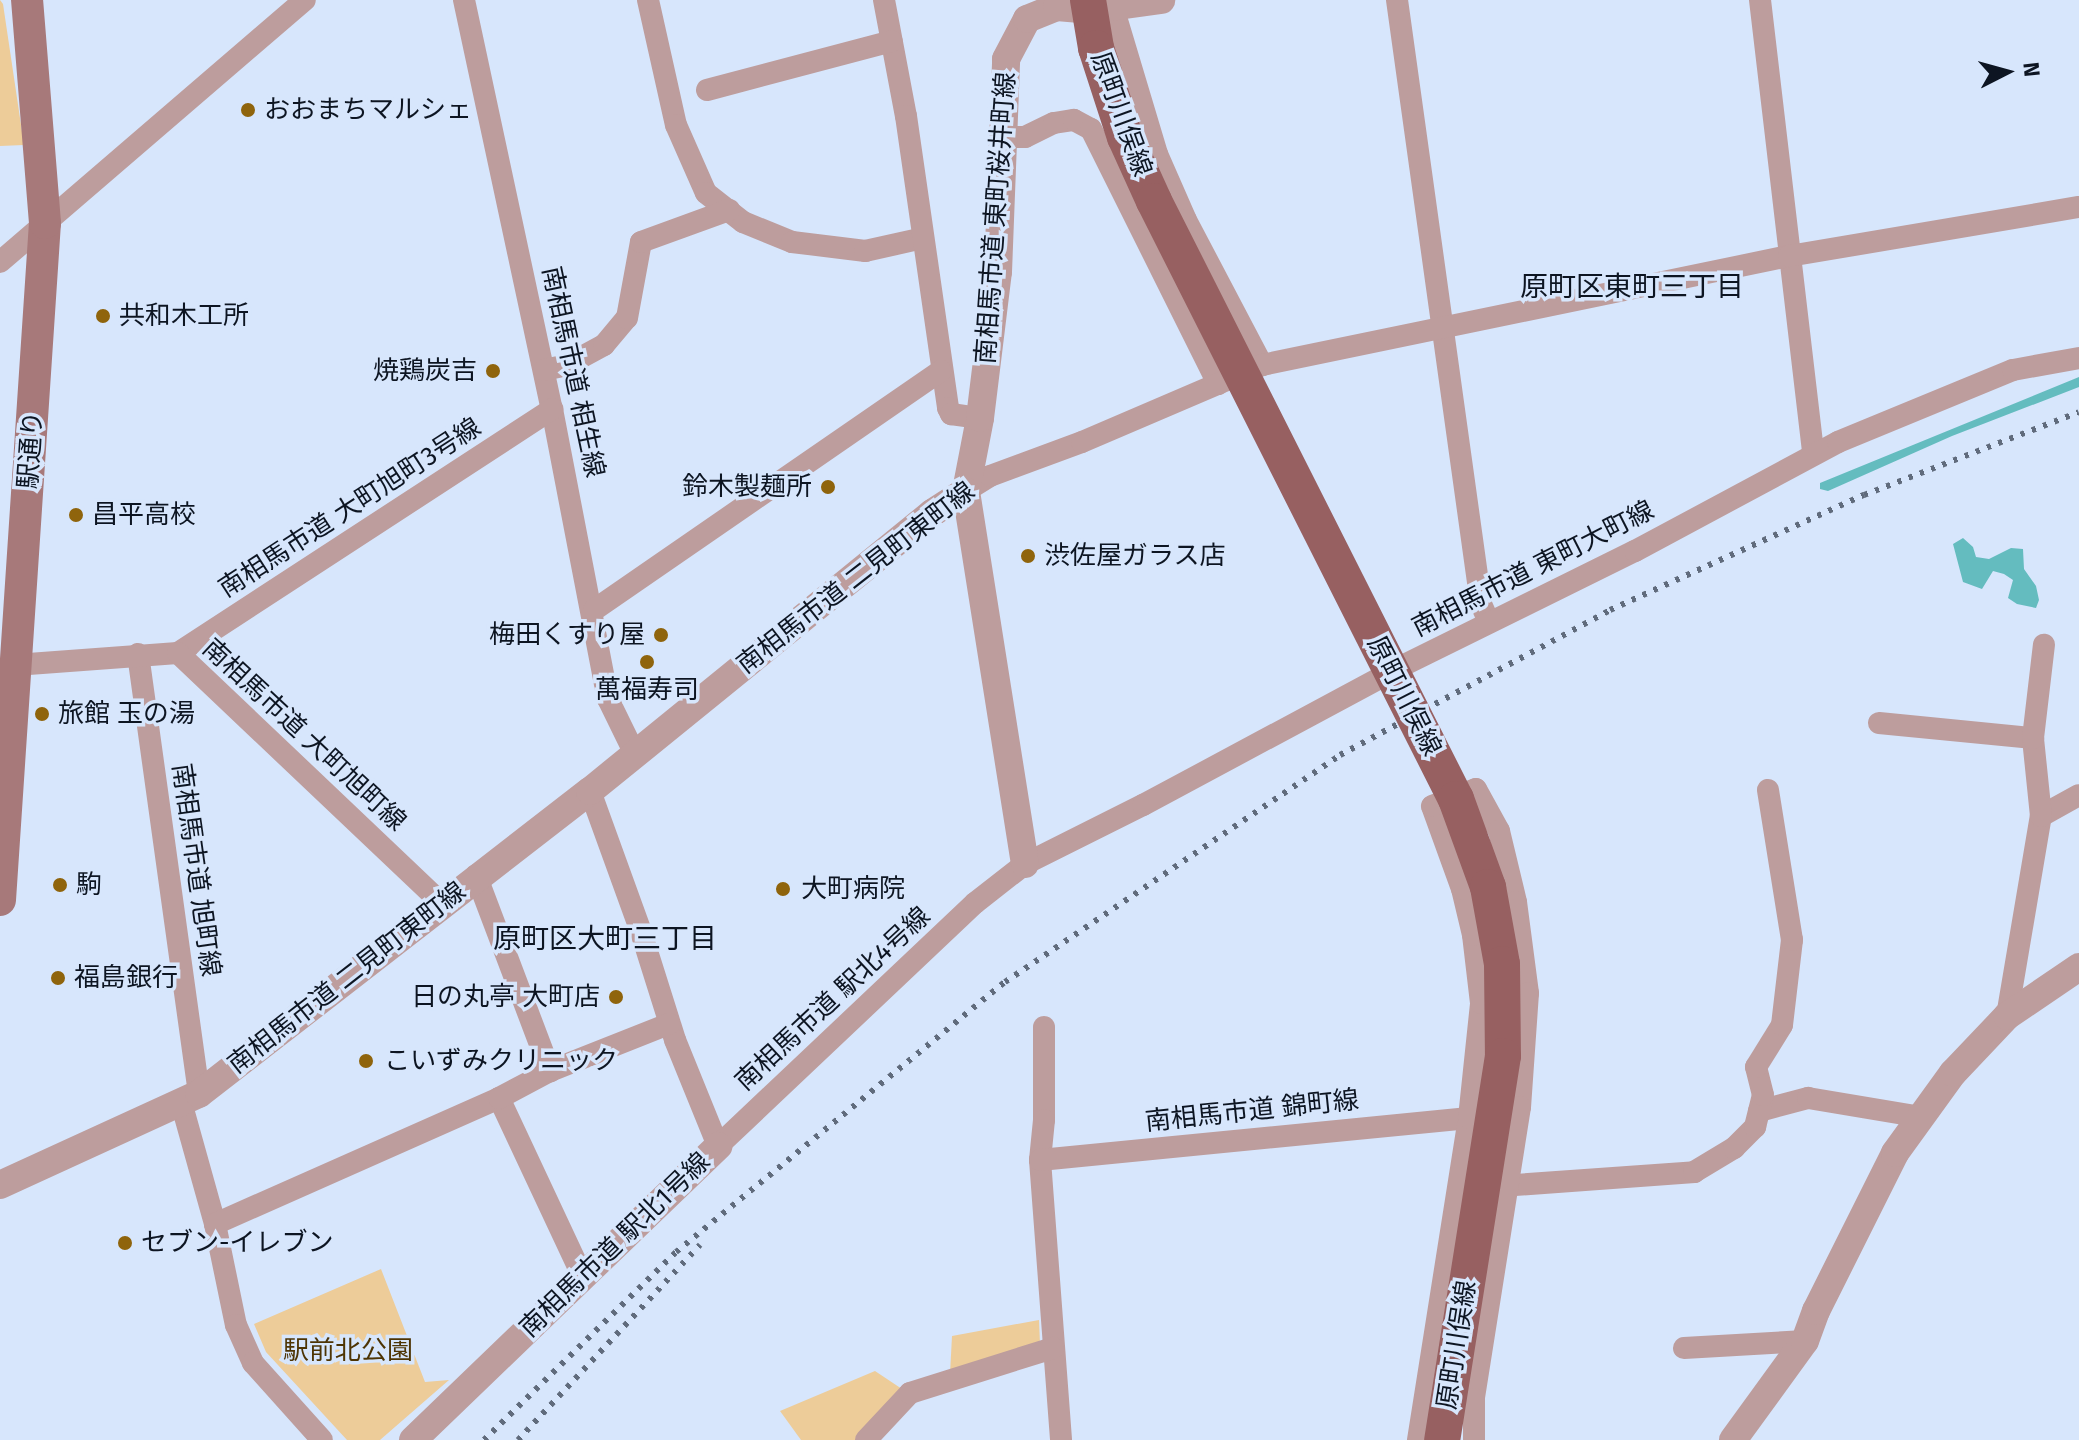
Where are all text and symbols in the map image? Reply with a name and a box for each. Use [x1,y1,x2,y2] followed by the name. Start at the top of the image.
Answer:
[1967,32,2047,112] north arrow
[1084,48,1158,180] street label: 原町川俣線
[2017,61,2046,78] text: N
[970,71,1022,365] street label: 南相馬市道 東町桜井町線
[264,94,472,126] place label: おおまちマルシェ
[239,101,257,119] marker: おおまちマルシェ
[535,264,611,480] street label: 南相馬市道 相生線
[1520,270,1744,304] district label: 原町区東町三丁目
[119,300,249,332] place label: 共和木工所
[94,307,112,325] marker: 共和木工所
[373,355,477,387] place label: 焼鶏炭吉
[484,362,502,380] marker: 焼鶏炭吉
[13,410,49,490] street label: 駅通り
[213,412,487,604] street label: 南相馬市道 大町旭町3号線
[682,471,812,503] place label: 鈴木製麺所
[731,476,981,680] street label: 南相馬市道 二見町東町線
[819,478,837,496] marker: 鈴木製麺所
[1407,495,1659,643] street label: 南相馬市道 東町大町線
[92,499,196,531] place label: 昌平高校
[67,506,85,524] marker: 昌平高校
[1044,540,1226,572] place label: 渋佐屋ガラス店
[1019,547,1037,565] marker: 渋佐屋ガラス店
[489,619,645,651] place label: 梅田くすり屋
[652,626,670,644] marker: 梅田くすり屋
[1361,631,1447,761] street label: 原町川俣線
[196,633,412,837] street label: 南相馬市道 大町旭町線
[638,653,656,671] marker: 萬福寿司
[595,674,699,706] place label: 萬福寿司
[58,698,195,730] place label: 旅館 玉の湯
[33,705,51,723] marker: 旅館 玉の湯
[166,761,226,979] street label: 南相馬市道 旭町線
[76,869,102,901] place label: 駒
[801,873,905,905] place label: 大町病院
[51,876,69,894] marker: 駒
[222,876,472,1080] street label: 南相馬市道 二見町東町線
[772,878,794,900] marker: 大町病院
[729,901,937,1097] street label: 南相馬市道 駅北4号線
[493,922,717,956] district label: 原町区大町三丁目
[74,962,178,994] place label: 福島銀行
[49,969,67,987] marker: 福島銀行
[411,981,600,1013] place label: 日の丸亭 大町店
[607,988,625,1006] marker: 日の丸亭 大町店
[384,1045,618,1077] place label: こいずみクリニック
[355,1050,377,1072] marker: こいずみクリニック
[1144,1084,1360,1138] street label: 南相馬市道 錦町線
[513,1146,717,1344] street label: 南相馬市道 駅北1号線
[141,1227,333,1259] place label: セブン-イレブン
[116,1234,134,1252] marker: セブン-イレブン
[1431,1278,1483,1412] street label: 原町川俣線
[283,1335,413,1367] park label: 駅前北公園

